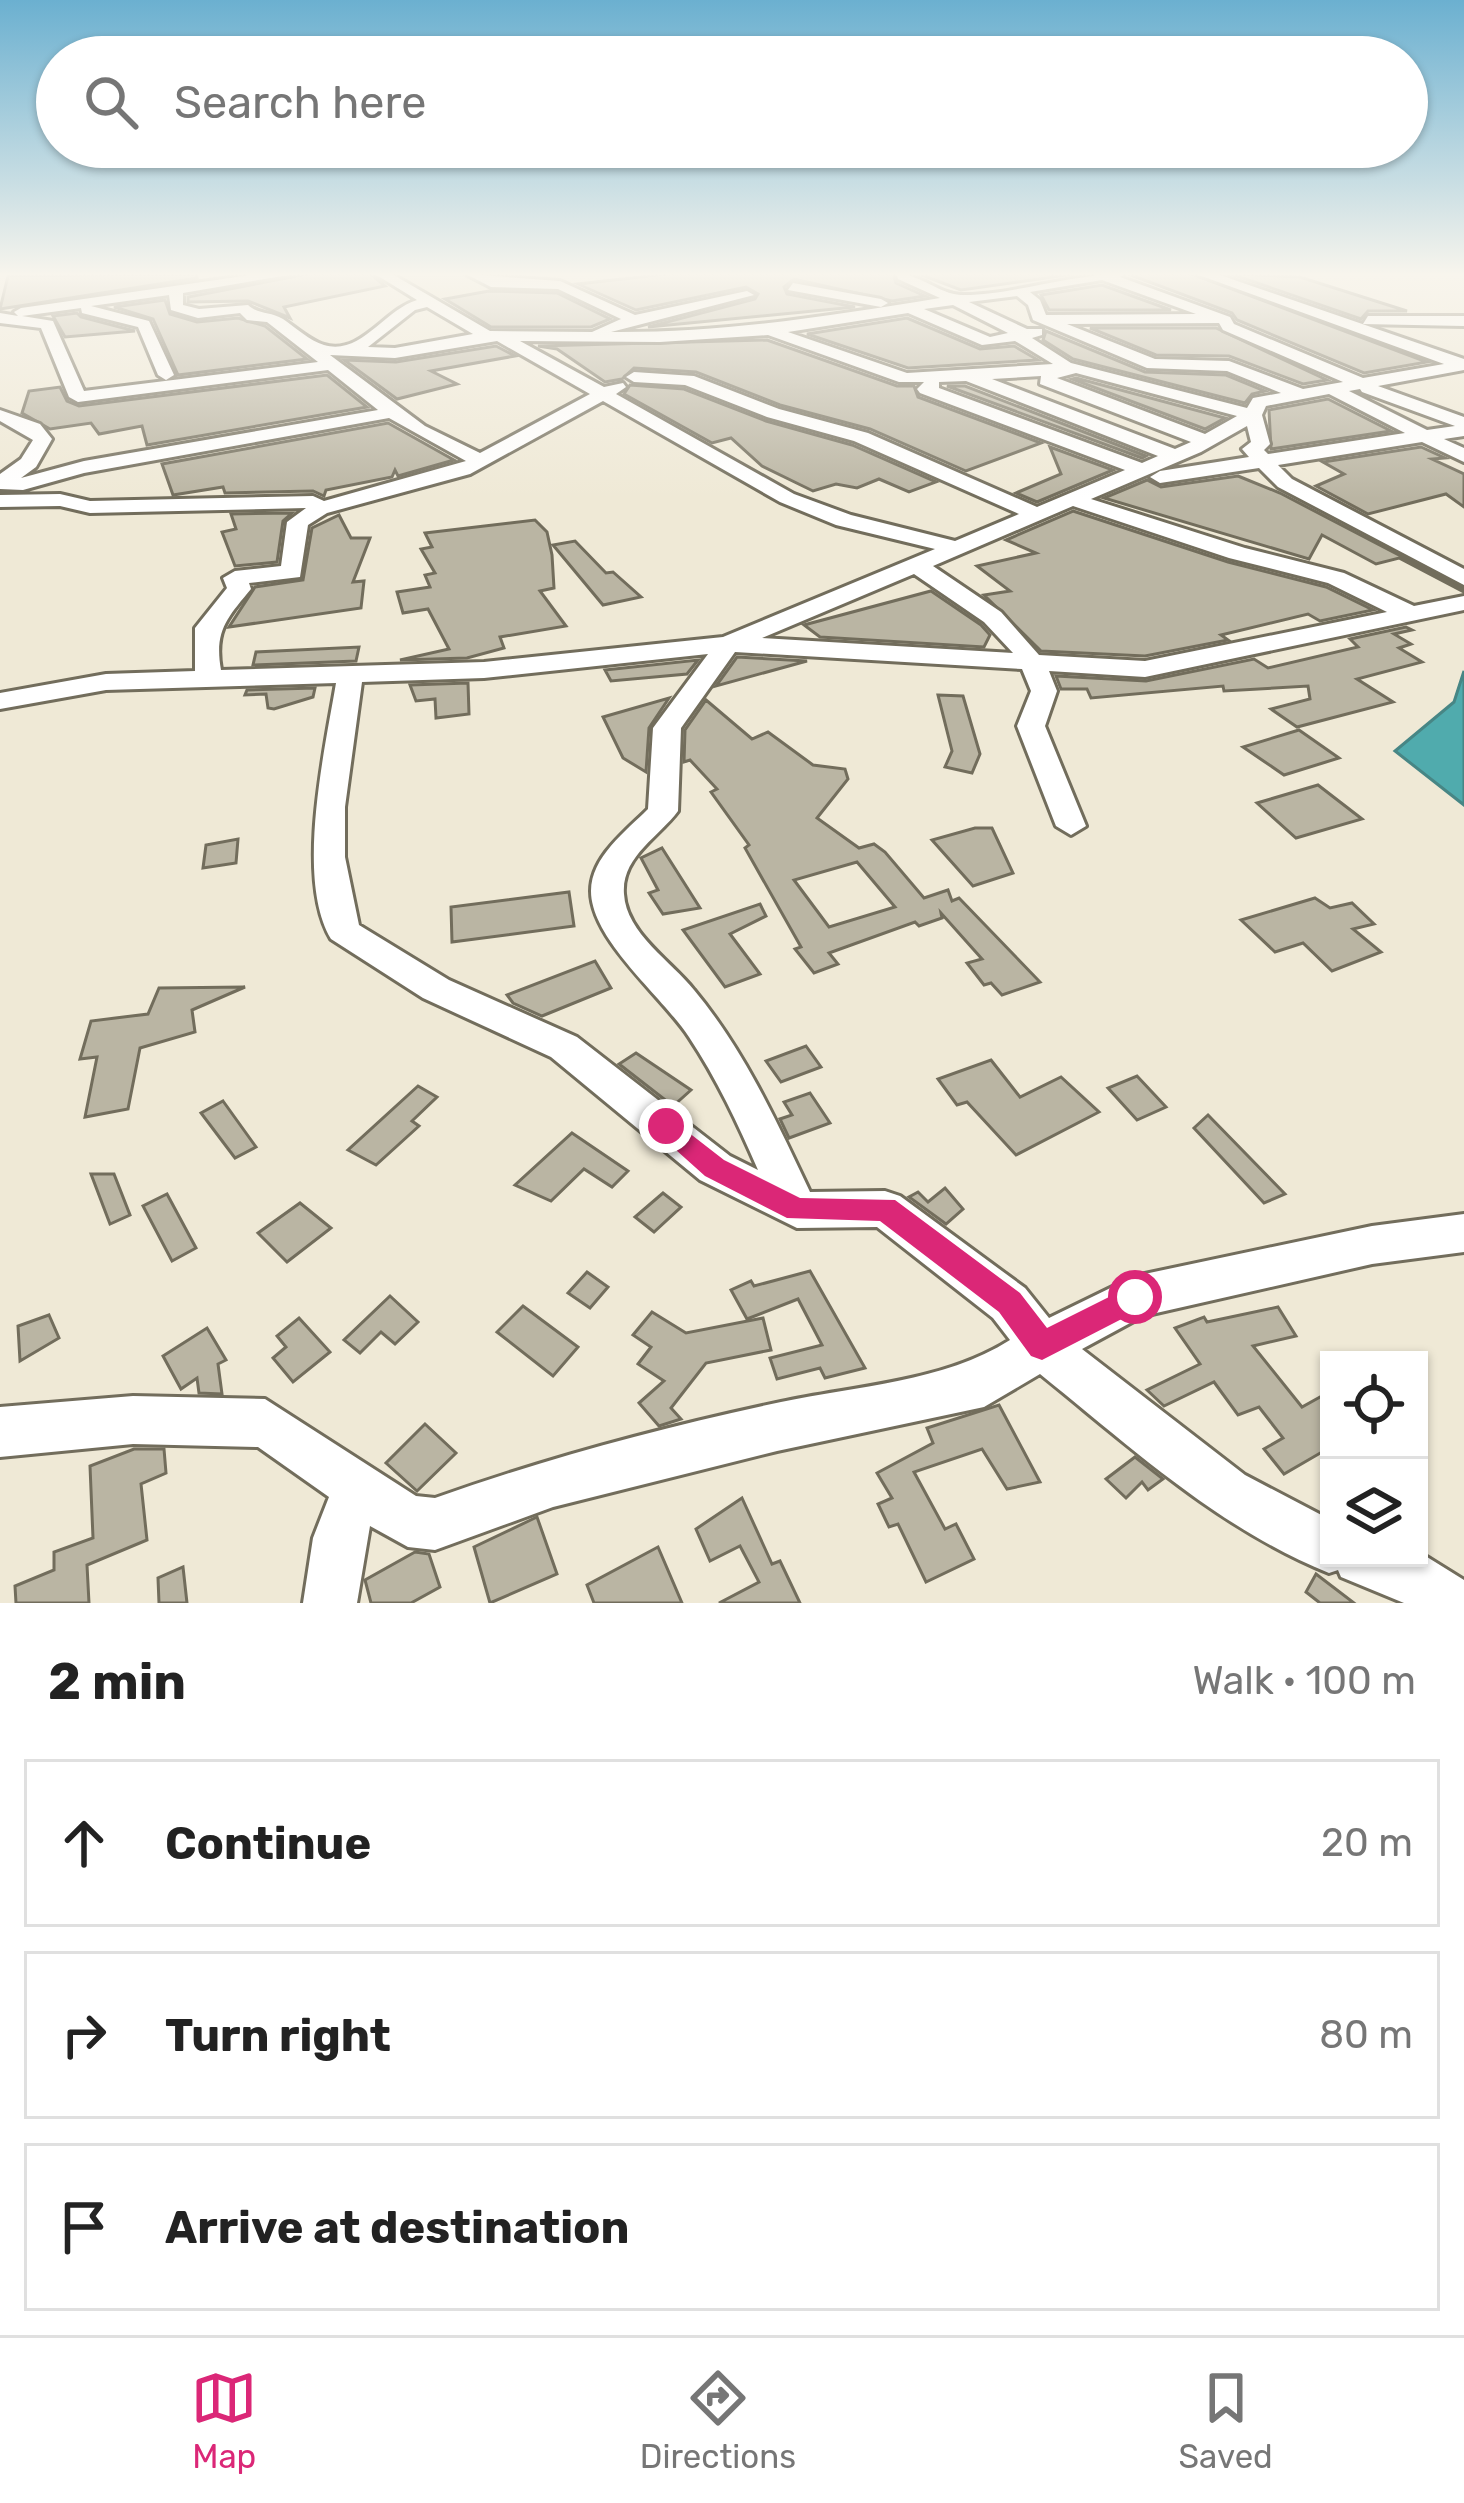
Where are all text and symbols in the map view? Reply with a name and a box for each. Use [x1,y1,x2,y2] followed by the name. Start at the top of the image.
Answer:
[36,36,1428,168] search box
[78,69,144,135] icon: search
[174,76,426,129] text: Search here
[639,1099,693,1153] route end
[1108,1270,1162,1324] route start
[1320,1351,1428,1567] map controls
[1320,1351,1428,1459] button: locate
[1320,1459,1428,1567] button: layers
[48,1651,186,1712] text: 2 min
[1192,1658,1416,1704] text: Walk · 100 m
[51,1810,117,1876] icon: ahead
[165,1817,371,1870] text: Continue
[1321,1820,1413,1866] text: 20 m
[51,2002,117,2068] icon: right
[165,2009,391,2062] text: Turn right
[1319,2012,1413,2058] text: 80 m
[51,2194,117,2260] icon: arrive
[165,2201,630,2254] text: Arrive at destination
[191,2365,257,2476] tab: Map
[640,2365,796,2476] tab: Directions
[1179,2365,1273,2476] tab: Saved

